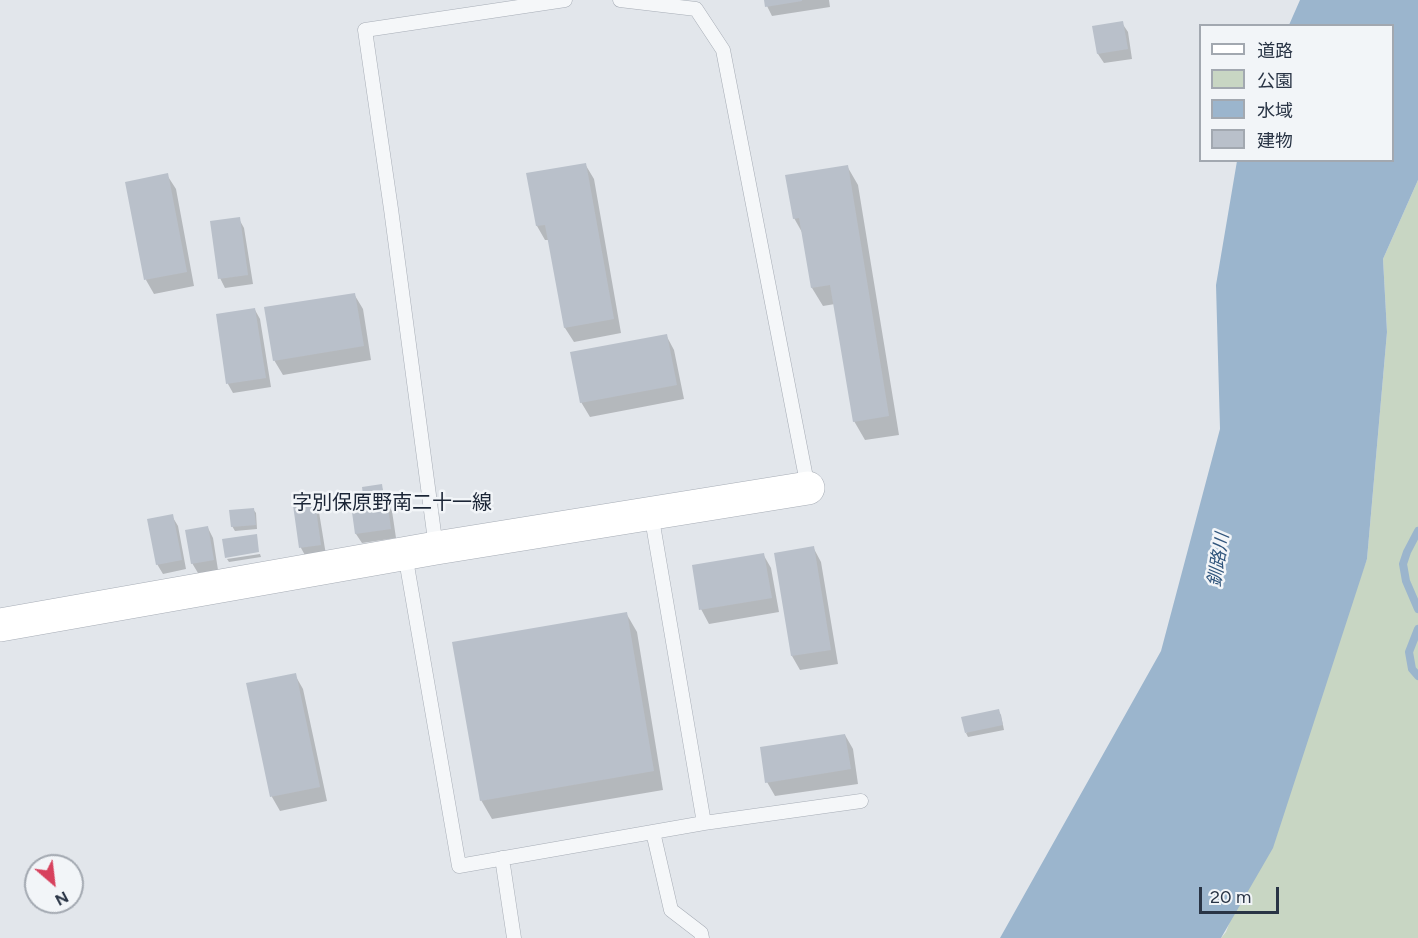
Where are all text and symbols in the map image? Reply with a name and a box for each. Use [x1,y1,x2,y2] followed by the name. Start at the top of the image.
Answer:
[1199,24,1394,162] legend
[1257,40,1293,62] text: 道路
[1257,70,1293,92] text: 公園
[1257,100,1293,122] text: 水域
[1257,130,1293,152] text: 建物
[292,491,492,515] district label: 字別保原野南二十一線
[1204,532,1234,588] water label: 釧路川
[24,854,84,914] north arrow
[1202,875,1282,913] scale bar
[1210,886,1251,908] text: 20 m
[52,887,72,910] text: N

